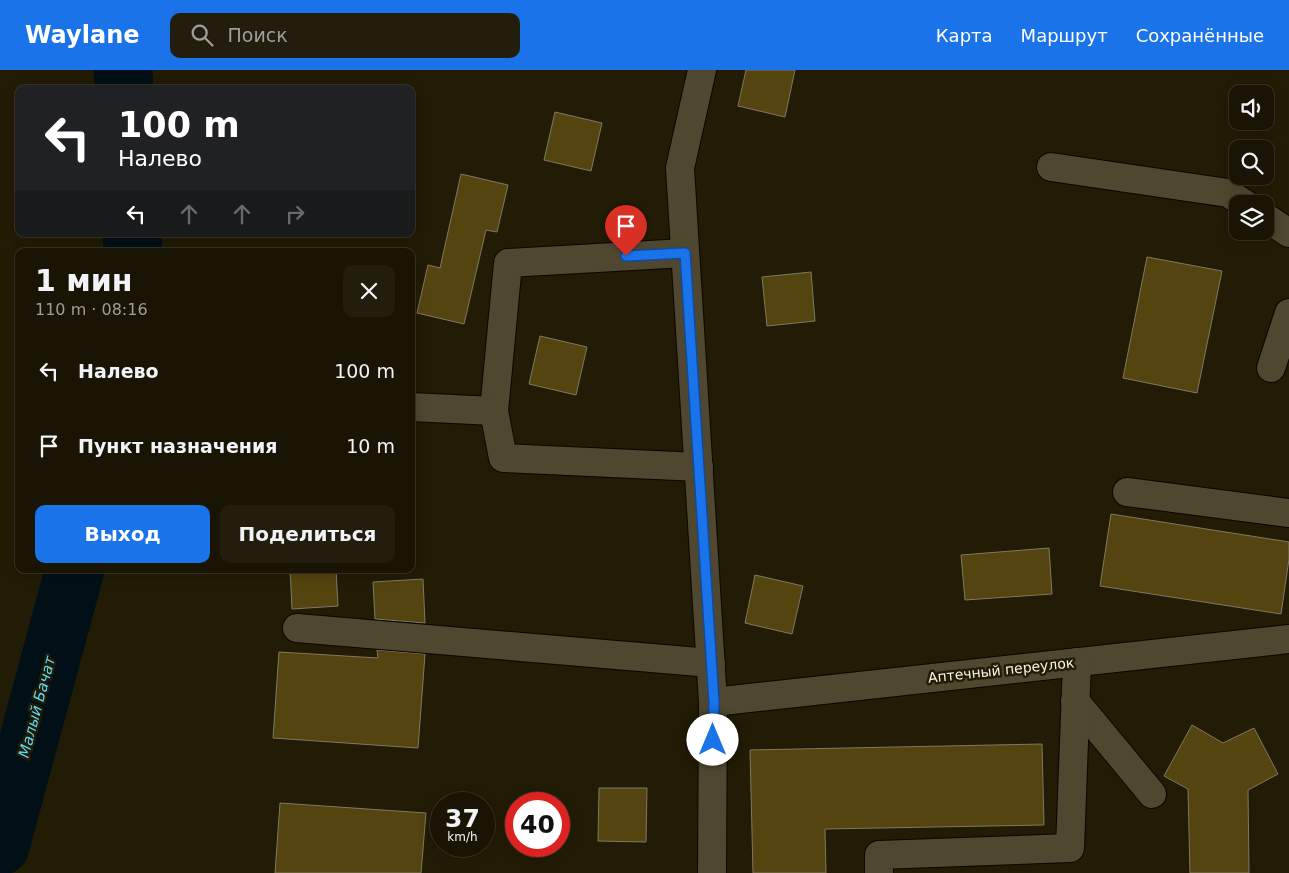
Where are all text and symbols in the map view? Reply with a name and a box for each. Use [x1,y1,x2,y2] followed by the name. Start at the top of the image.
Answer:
[170,13,520,58] search box
[25,21,140,49] text: Waylane
[188,21,216,49] icon: search
[228,24,288,46] text: Поиск
[936,25,993,46] text: Карта
[1021,25,1108,46] text: Маршрут
[1136,25,1264,46] text: Сохранённые
[1229,85,1274,240] map controls
[1229,85,1274,130] button: sound
[35,105,100,170] icon: left
[118,105,240,145] text: 100 m
[1229,140,1274,185] button: search
[118,146,202,171] text: Налево
[1229,195,1274,240] button: layers
[122,200,150,228] icon: left
[175,200,203,228] icon: ahead
[228,200,256,228] icon: ahead
[281,200,309,228] icon: right
[605,205,647,256] pin
[612,212,640,240] icon: arrive
[35,263,133,298] text: 1 мин
[343,265,395,317] button: close
[35,300,148,319] text: 110 m · 08:16
[35,357,63,385] icon: left
[78,360,159,382] text: Налево
[334,360,395,382] text: 100 m
[35,432,63,460] icon: arrive
[78,435,277,457] text: Пункт назначения
[346,435,395,457] text: 10 m
[35,505,210,563] button: Выход
[220,505,395,563] button: Поделиться
[15,653,60,760] water label: Малый Бачат
[927,654,1075,686] street label: Аптечный переулок
[686,713,738,765] position arrow
[505,792,570,857] speed limit sign: 40
[445,804,480,833] text: 37
[447,830,478,844] text: km/h

